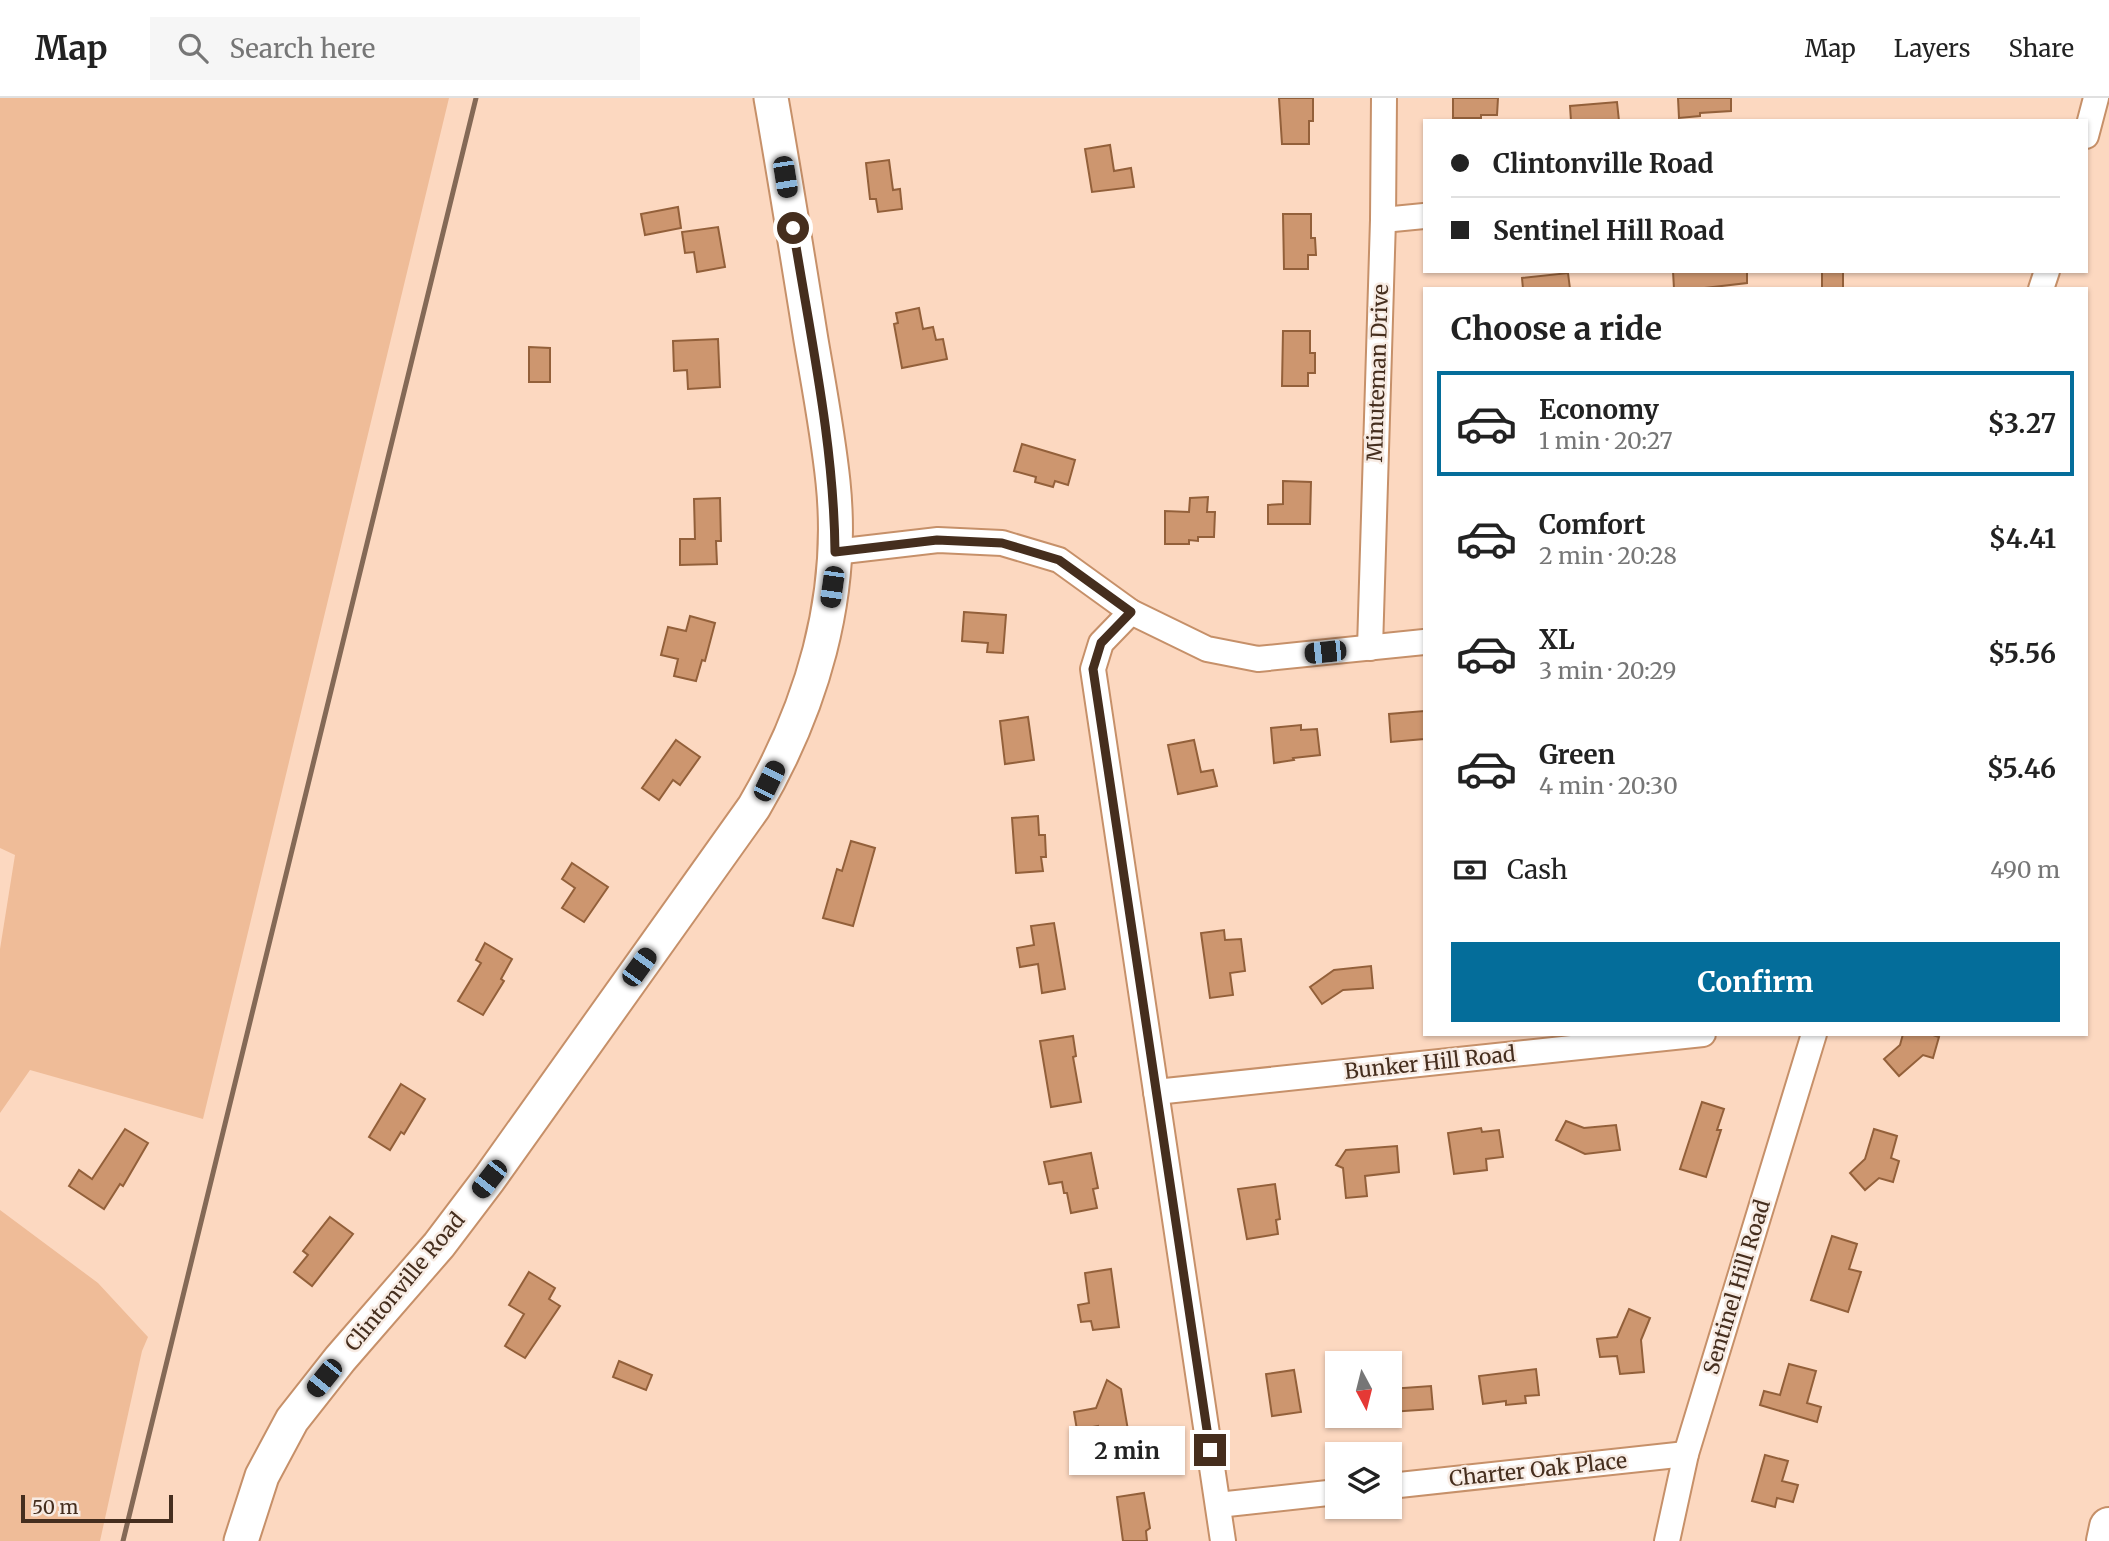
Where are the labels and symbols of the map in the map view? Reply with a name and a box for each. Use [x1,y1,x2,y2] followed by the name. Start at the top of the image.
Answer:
[772,155,799,199] car
[777,212,809,244] route start
[1361,283,1394,462] street label: Minuteman Drive
[819,565,846,609] car
[1304,639,1347,665] car
[751,758,788,804] car
[619,944,660,990] car
[1343,1040,1517,1085] street label: Bunker Hill Road
[468,1156,511,1202] car
[1697,1196,1776,1377] street label: Sentinel Hill Road
[339,1207,471,1357] street label: Clintonville Road
[1325,1351,1402,1428] north arrow
[303,1355,346,1401] car
[1070,1426,1186,1474] callout: 2 min
[1194,1434,1226,1466] route end
[1448,1447,1628,1492] street label: Charter Oak Place
[21,1492,173,1524] scale bar

